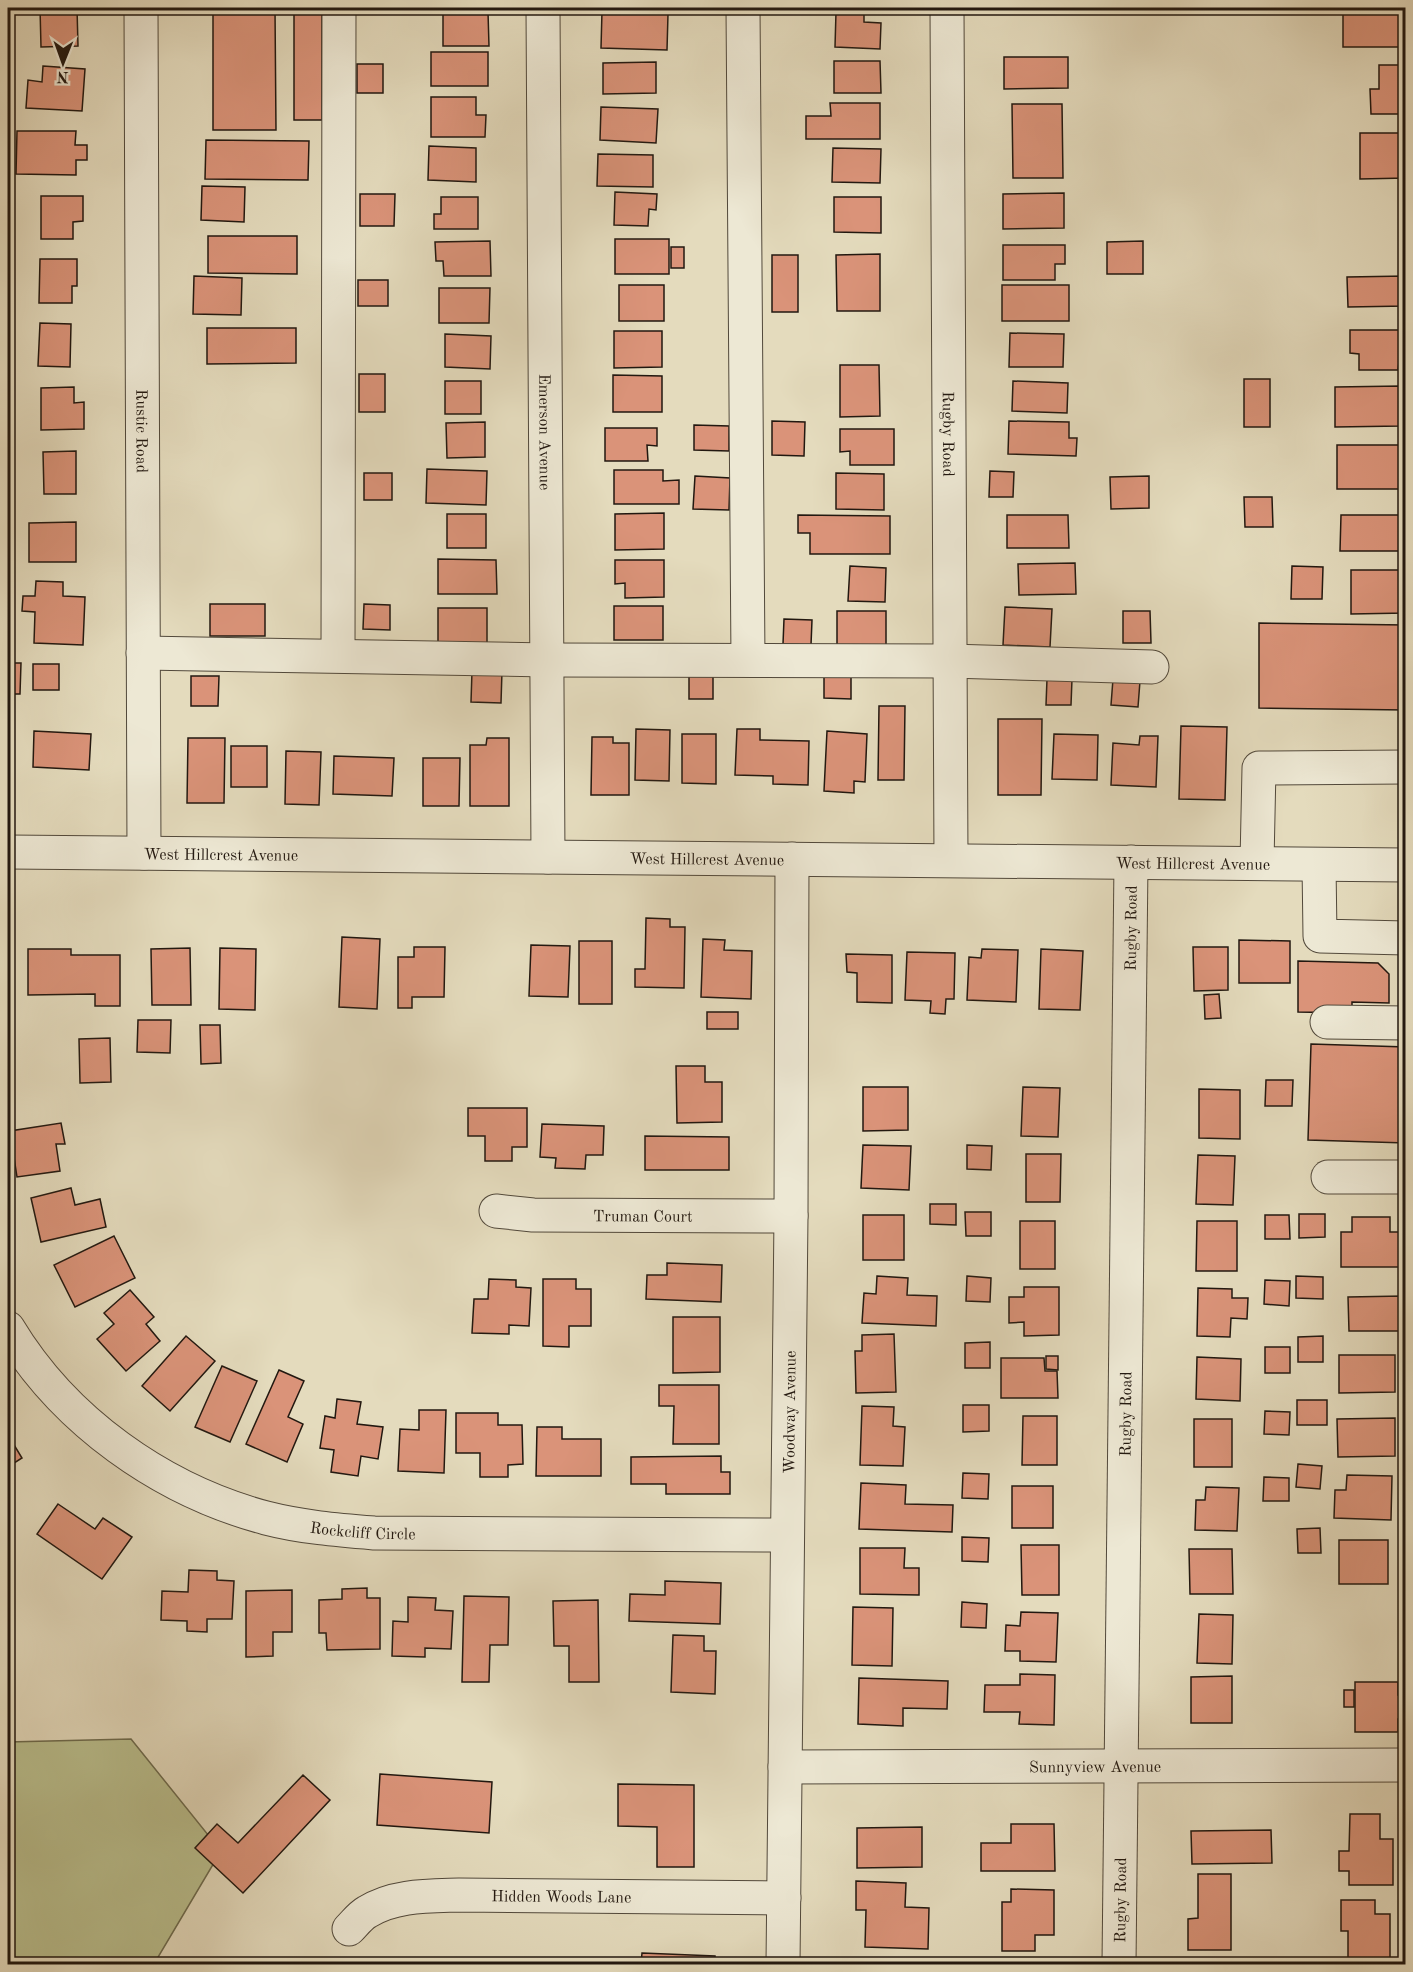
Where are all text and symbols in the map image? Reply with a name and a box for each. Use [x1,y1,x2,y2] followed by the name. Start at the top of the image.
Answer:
[33,33,93,93] north arrow
[56,68,69,84] text: N
[535,374,552,490] street label: Emerson Avenue
[132,389,149,473] street label: Rustic Road
[939,391,955,477] street label: Rugby Road
[144,847,298,865] street label: West Hillcrest Avenue
[630,852,784,869] street label: West Hillcrest Avenue
[1116,856,1270,874] street label: West Hillcrest Avenue
[1124,885,1141,971] street label: Rugby Road
[593,1209,693,1226] street label: Truman Court
[782,1350,800,1474] street label: Woodway Avenue
[1119,1371,1135,1457] street label: Rugby Road
[309,1521,416,1543] street label: Rockcliff Circle
[1029,1760,1161,1776] street label: Sunnyview Avenue
[1113,1857,1130,1943] street label: Rugby Road
[491,1889,631,1907] street label: Hidden Woods Lane

